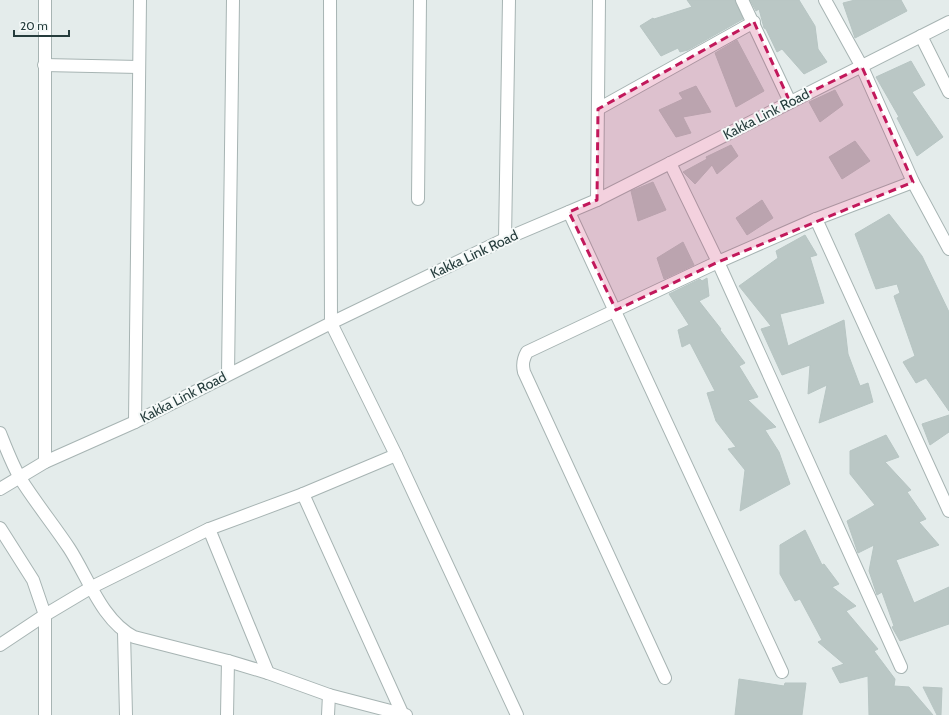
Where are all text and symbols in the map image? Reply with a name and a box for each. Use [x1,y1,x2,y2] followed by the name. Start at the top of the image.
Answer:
[14,12,69,38] scale bar
[20,18,48,33] text: 20 m
[720,85,812,143] street label: Kakka Link Road
[427,226,521,282] street label: Kakka Link Road
[137,368,229,426] street label: Kakka Link Road

